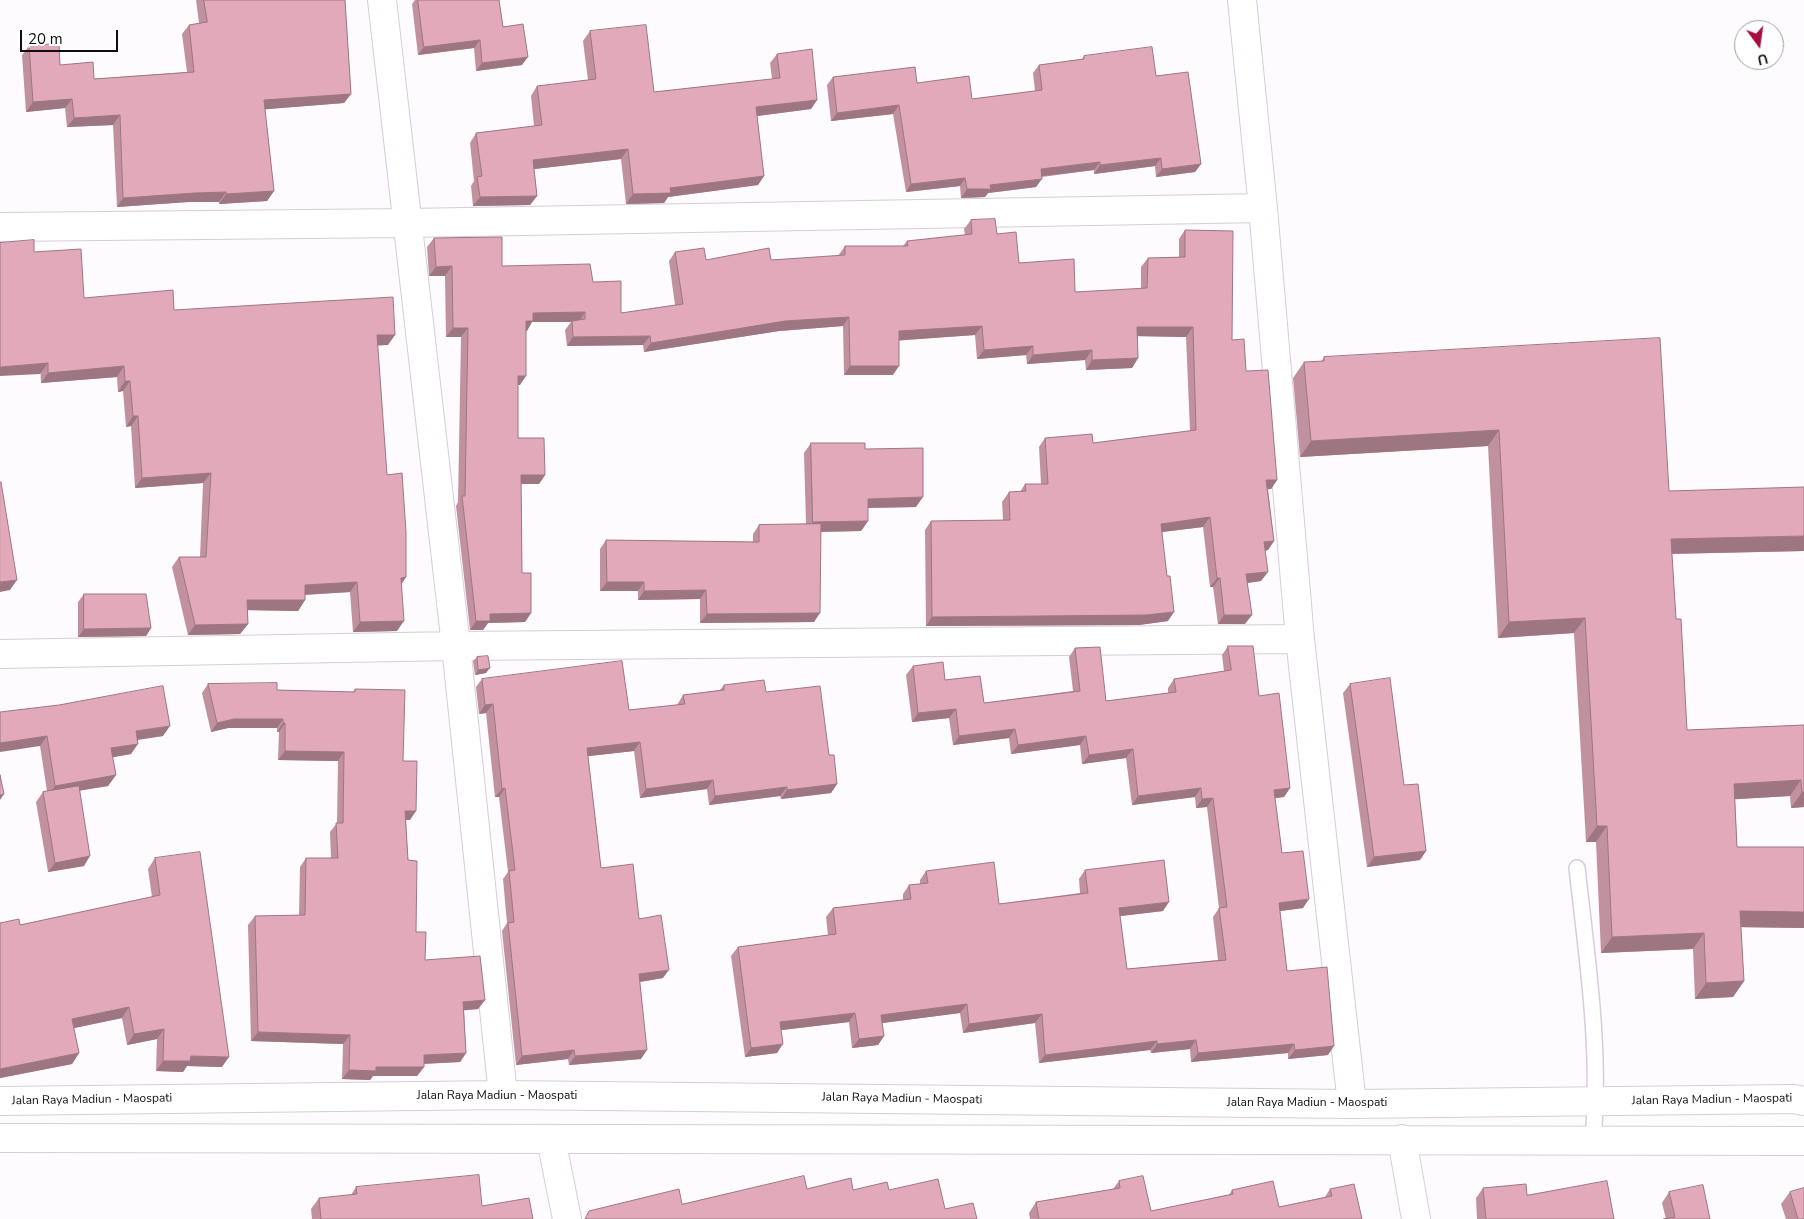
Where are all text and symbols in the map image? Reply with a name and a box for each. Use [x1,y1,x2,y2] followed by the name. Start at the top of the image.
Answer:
[22,20,120,52] scale bar
[1734,20,1784,70] north arrow
[28,29,63,49] text: 20 m
[1755,49,1770,70] text: U
[417,1089,577,1103] street label: Jalan Raya Madiun - Maospati
[822,1090,982,1108] street label: Jalan Raya Madiun - Maospati
[12,1091,172,1109] street label: Jalan Raya Madiun - Maospati
[1632,1091,1792,1109] street label: Jalan Raya Madiun - Maospati
[1227,1096,1387,1110] street label: Jalan Raya Madiun - Maospati

